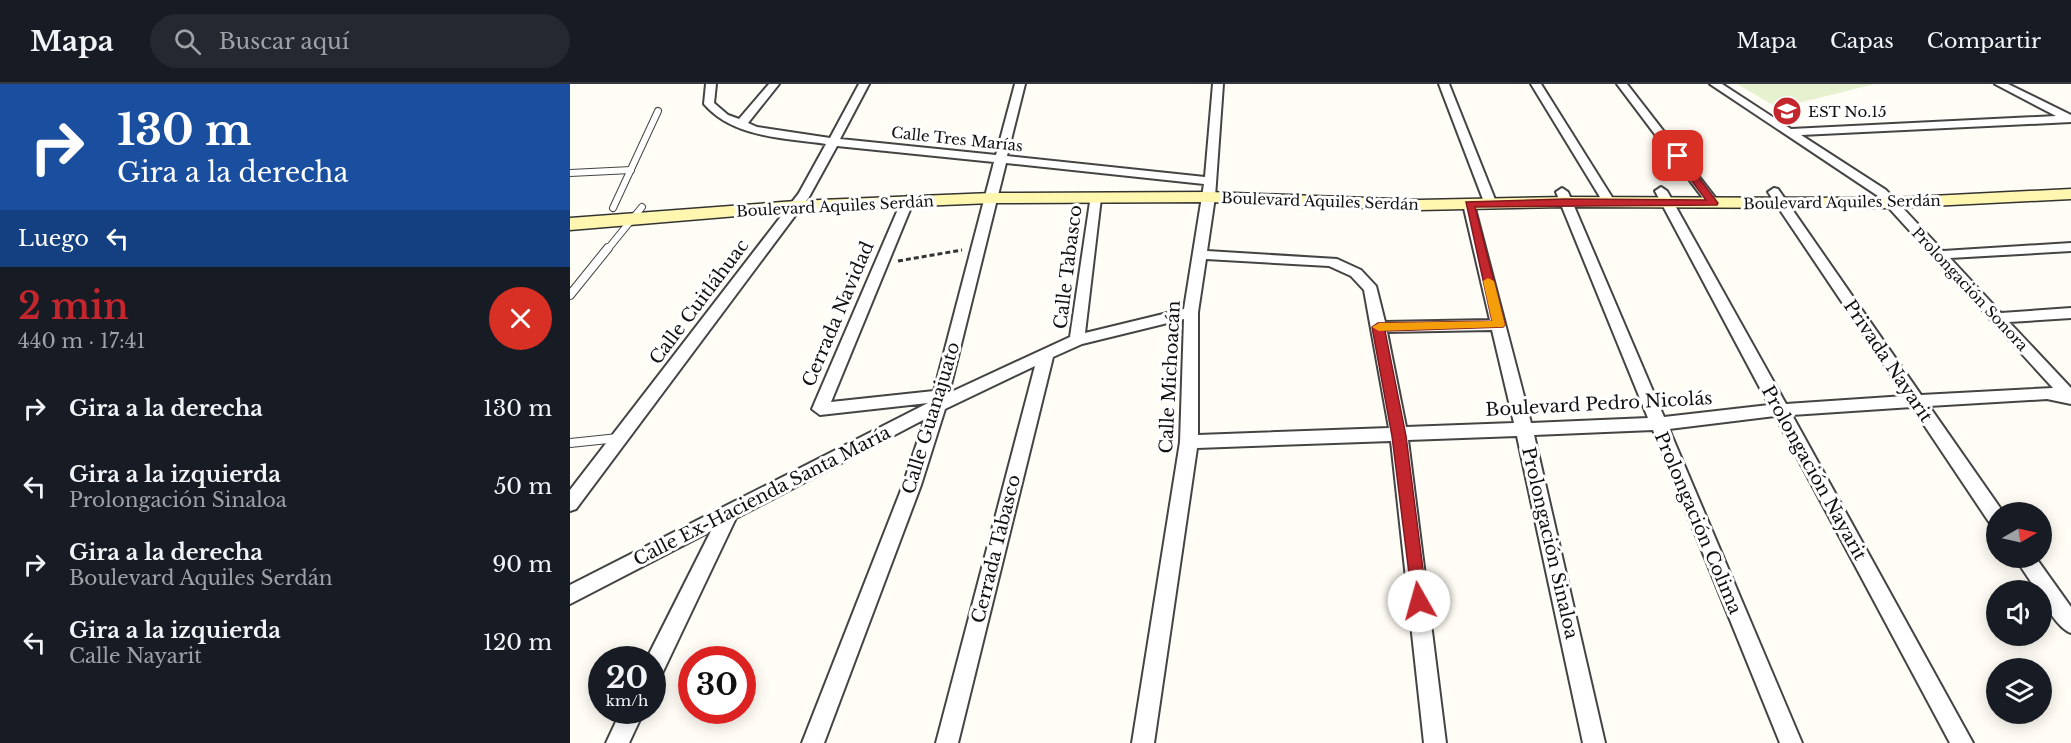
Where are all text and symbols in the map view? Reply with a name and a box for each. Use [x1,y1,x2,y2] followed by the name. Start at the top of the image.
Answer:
[150,14,570,68] search box
[30,24,114,59] text: Mapa
[171,25,204,58] icon: search
[219,28,349,55] text: Buscar aquí
[1737,28,1797,54] text: Mapa
[1830,28,1894,54] text: Capas
[1927,28,2041,54] text: Compartir
[1771,95,1803,127] school or university icon: EST No.15
[1808,102,1886,121] place label: EST No.15
[117,104,251,156] text: 130 m
[18,108,96,186] icon: right
[890,123,1024,155] street label: Calle Tres Marías
[1652,130,1703,181] pin
[1661,139,1694,172] icon: arrive
[117,156,348,189] text: Gira a la derecha
[1221,188,1419,214] street label: Boulevard Aquiles Serdán
[736,191,934,221] street label: Boulevard Aquiles Serdán
[1743,191,1941,213] street label: Boulevard Aquiles Serdán
[1049,204,1087,330] street label: Calle Tabasco
[101,222,134,255] icon: left
[1908,223,2033,355] street label: Prolongación Sonora
[18,225,89,252] text: Luego
[645,235,753,369] street label: Calle Cuitláhuac
[797,238,879,390] street label: Cerrada Navidad
[18,284,129,329] text: 2 min
[489,287,552,350] button: close
[1839,296,1937,427] street label: Privada Nayarit
[1155,300,1185,454] street label: Calle Michoacán
[18,329,145,353] text: 440 m · 17:41
[897,339,965,497] street label: Calle Guanajuato
[1757,382,1871,564] street label: Prolongación Nayarit
[1485,387,1713,421] street label: Boulevard Pedro Nicolás
[18,392,51,425] icon: right
[69,395,263,422] text: Gira a la derecha
[483,395,552,422] text: 130 m
[630,421,894,571] street label: Calle Ex-Hacienda Santa María
[1650,429,1746,617] street label: Prolongación Colima
[1517,445,1583,641] street label: Prolongación Sinaloa
[69,461,281,488] text: Gira a la izquierda
[18,470,51,503] icon: left
[967,472,1025,626] street label: Cerrada Tabasco
[494,473,552,500] text: 50 m
[69,488,287,512] text: Prolongación Sinaloa
[1986,502,2052,568] north arrow
[1986,502,2052,724] map controls
[69,539,263,566] text: Gira a la derecha
[18,548,51,581] icon: right
[492,551,552,578] text: 90 m
[69,566,333,590] text: Boulevard Aquiles Serdán
[1387,569,1451,633] position arrow
[1986,580,2052,646] button: sound
[69,617,281,644] text: Gira a la izquierda
[18,626,51,659] icon: left
[483,629,552,656] text: 120 m
[69,644,202,668] text: Calle Nayarit
[678,646,756,724] speed limit sign: 30
[1986,658,2052,724] button: layers
[606,659,648,696] text: 20
[606,691,648,710] text: km/h

